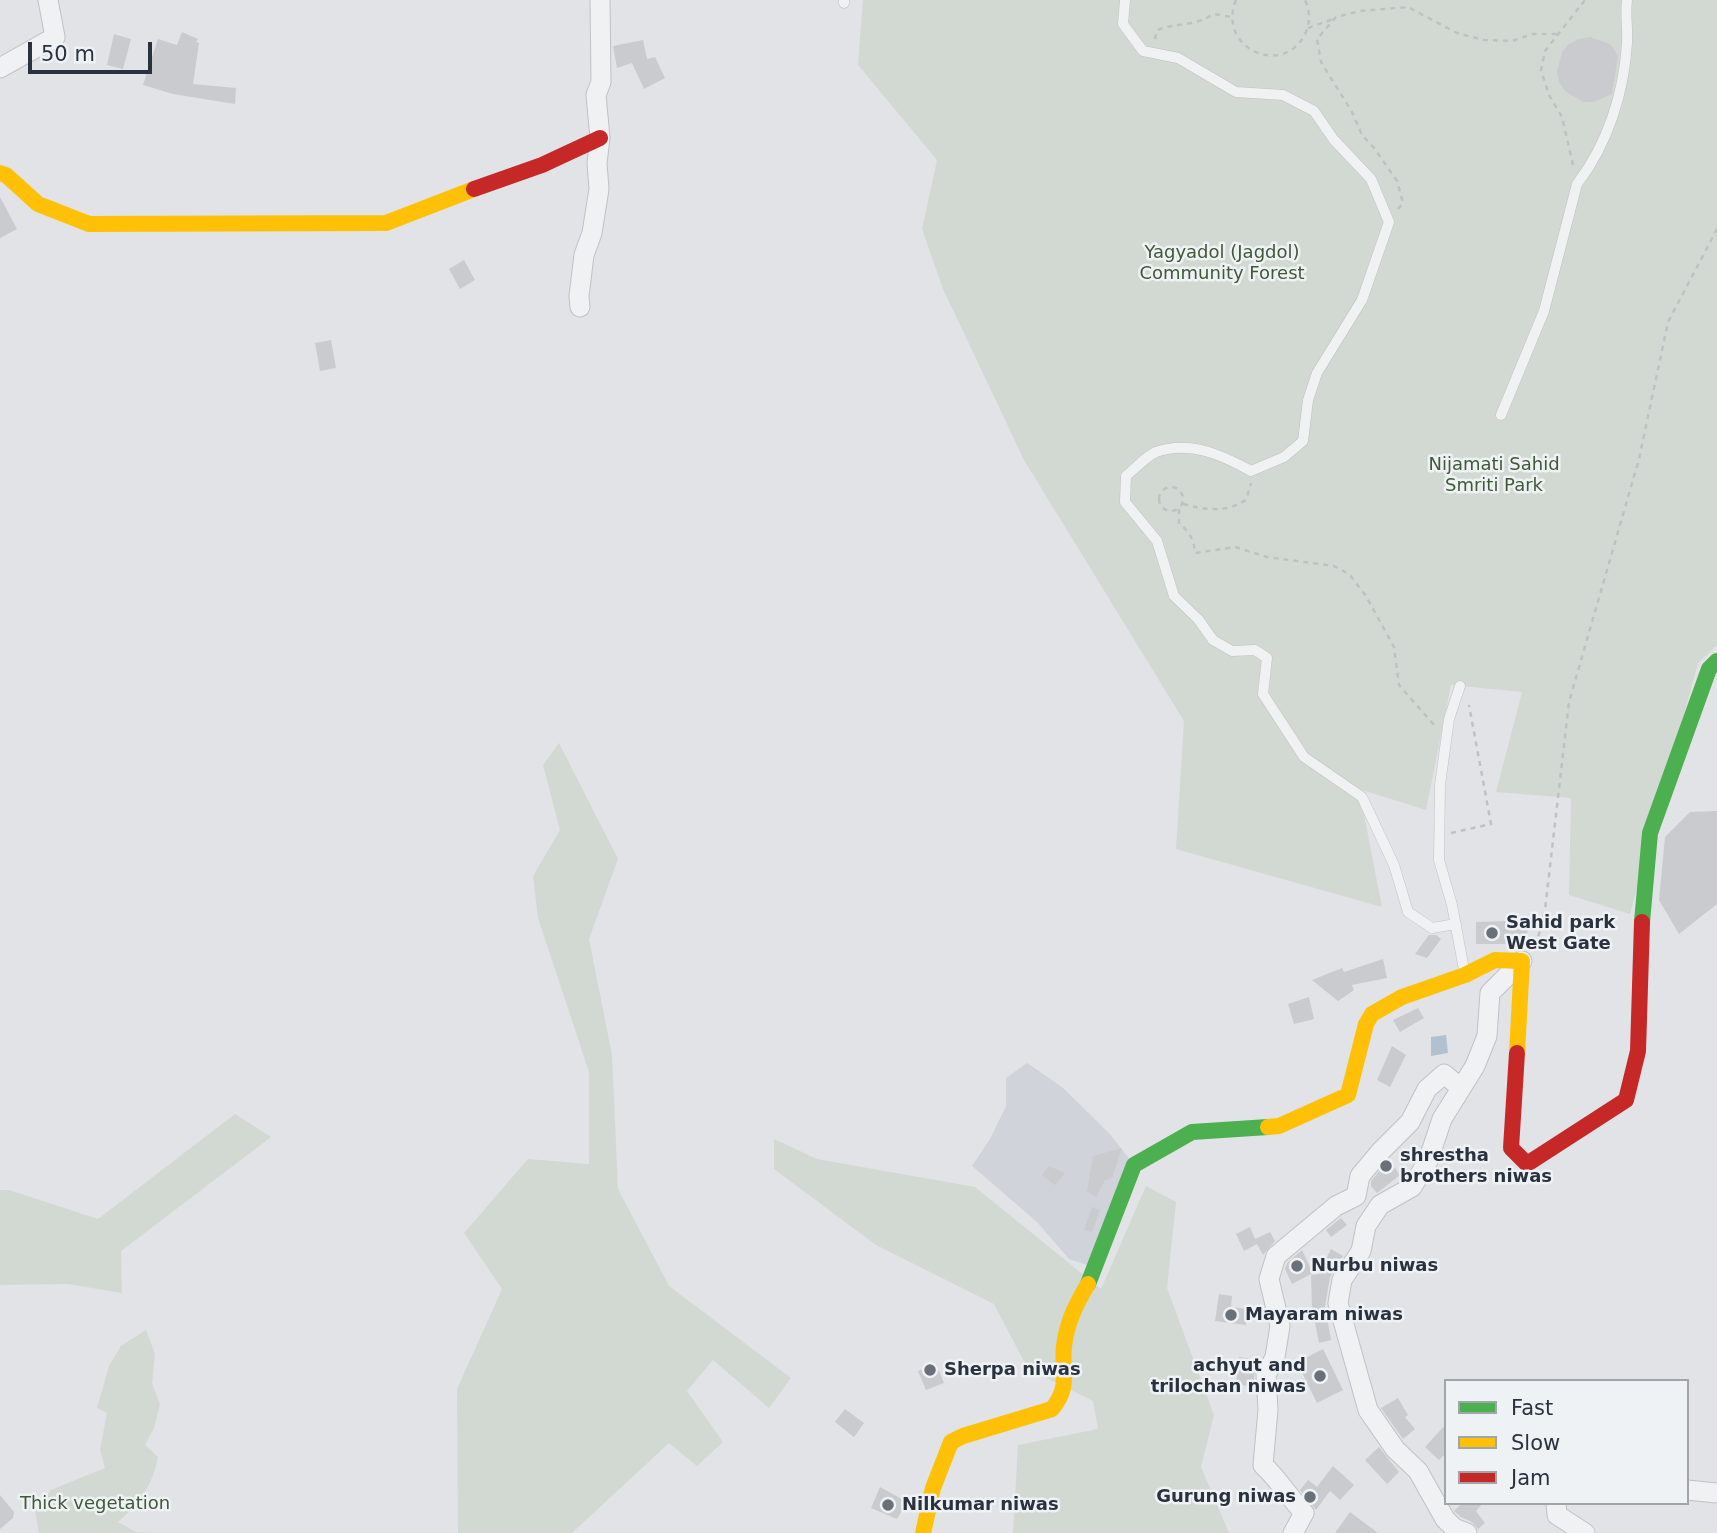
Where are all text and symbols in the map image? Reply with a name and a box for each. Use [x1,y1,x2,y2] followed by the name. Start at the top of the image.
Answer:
[32,28,156,72] scale bar
[41,42,95,66] text: 50 m
[1139,242,1305,284] park label: Yagyadol (Jagdol) Community Forest
[1428,454,1560,496] park label: Nijamati Sahid Smriti Park
[1506,912,1615,954] place label: Sahid park West Gate
[1484,925,1500,941] marker: Sahid park West Gate
[1400,1145,1552,1188] place label: shrestha brothers niwas
[1378,1158,1394,1174] marker: shrestha brothers niwas
[1311,1255,1438,1277] place label: Nurbu niwas
[1289,1258,1305,1274] marker: Nurbu niwas
[1245,1304,1403,1326] place label: Mayaram niwas
[1223,1307,1239,1323] marker: Mayaram niwas
[1151,1355,1306,1398] place label: achyut and trilochan niwas
[944,1359,1081,1381] place label: Sherpa niwas
[922,1362,938,1378] marker: Sherpa niwas
[1312,1368,1328,1384] marker: achyut and trilochan niwas
[1444,1379,1689,1505] legend
[1511,1396,1553,1420] text: Fast
[1511,1431,1560,1455] text: Slow
[1511,1466,1551,1490] text: Jam
[1156,1486,1296,1508] place label: Gurung niwas
[1302,1489,1318,1505] marker: Gurung niwas
[20,1493,170,1515] park label: Thick vegetation
[902,1494,1059,1516] place label: Nilkumar niwas
[880,1497,896,1513] marker: Nilkumar niwas

